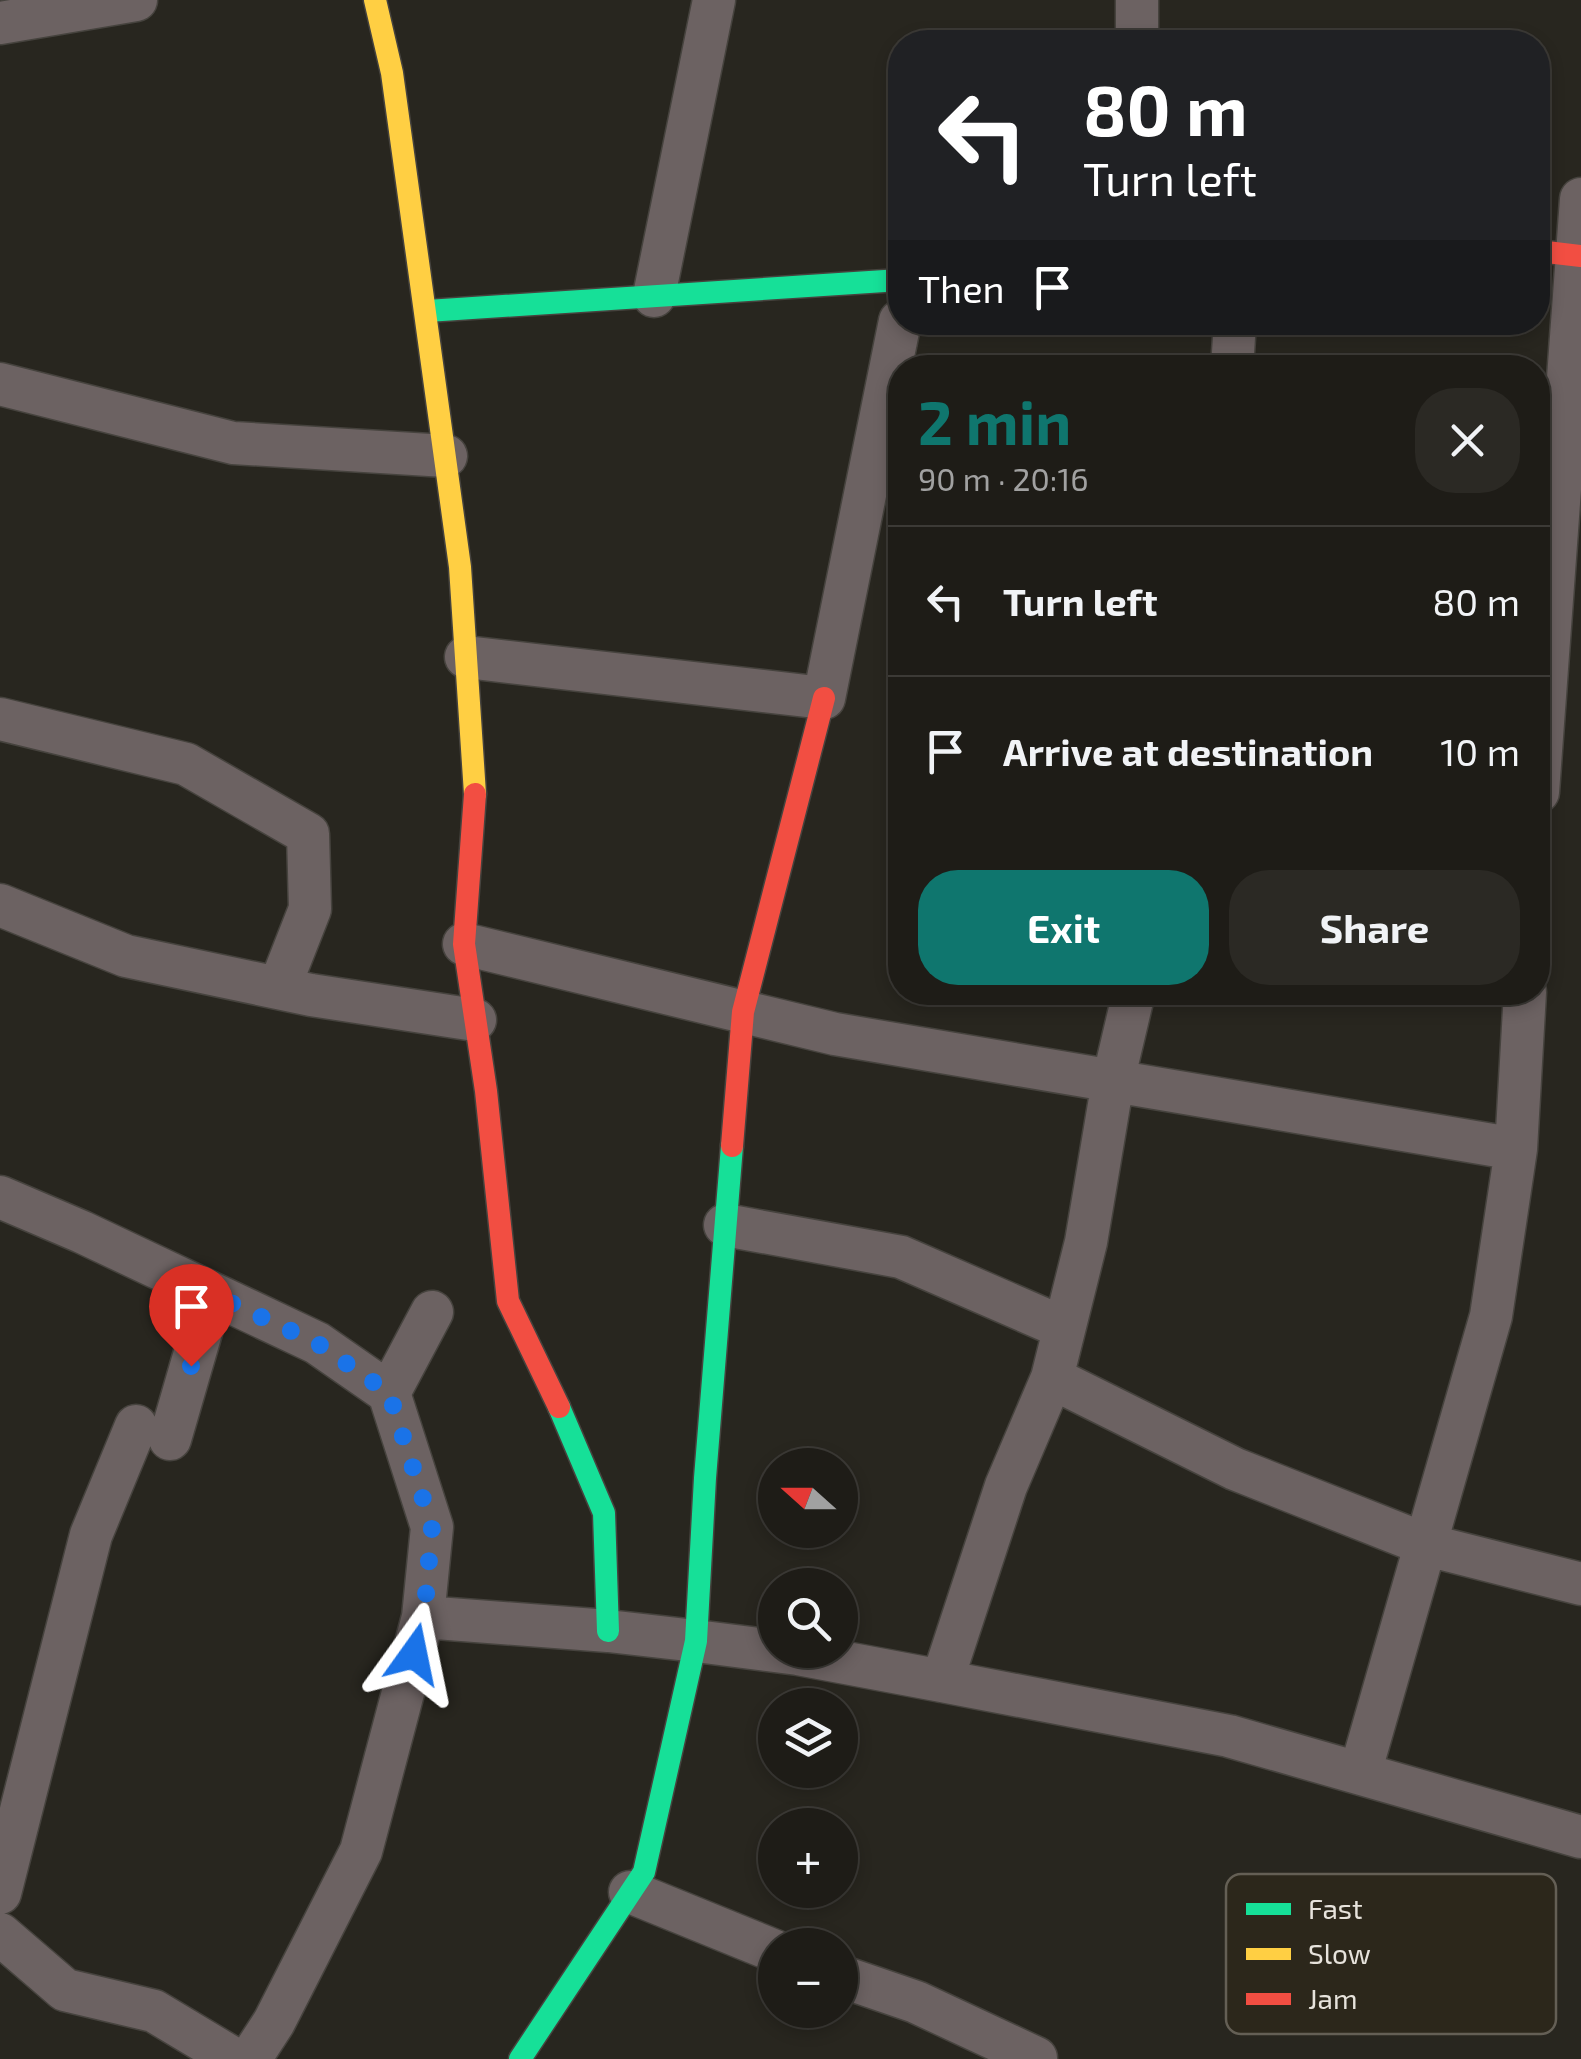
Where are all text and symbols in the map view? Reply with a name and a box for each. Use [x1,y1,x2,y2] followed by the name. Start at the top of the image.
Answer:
[1083,66,1248,150] text: 80 m
[918,70,1048,200] icon: left
[1083,151,1257,205] text: Turn left
[1025,260,1080,315] icon: arrive
[918,265,1005,311] text: Then
[918,385,1071,457] text: 2 min
[1415,388,1520,493] button: close
[918,459,1088,497] text: 90 m · 20:16
[918,574,973,629] icon: left
[1003,578,1158,624] text: Turn left
[1432,578,1520,624] text: 80 m
[918,724,973,779] icon: arrive
[1003,728,1373,774] text: Arrive at destination
[1440,728,1520,774] text: 10 m
[918,870,1209,985] button: Exit
[1229,870,1520,985] button: Share
[149,1264,234,1367] pin
[164,1279,219,1334] icon: arrive
[758,1448,858,1548] north arrow
[758,1448,858,2028] map controls
[758,1568,858,1668] button: search
[362,1602,466,1706] position arrow
[758,1688,858,1788] button: layers
[758,1808,858,1908] button: +
[1226,1874,1556,2034] legend
[1308,1891,1363,1925] text: Fast
[758,1928,858,2028] button: −
[1308,1936,1371,1970] text: Slow
[1308,1981,1357,2015] text: Jam

